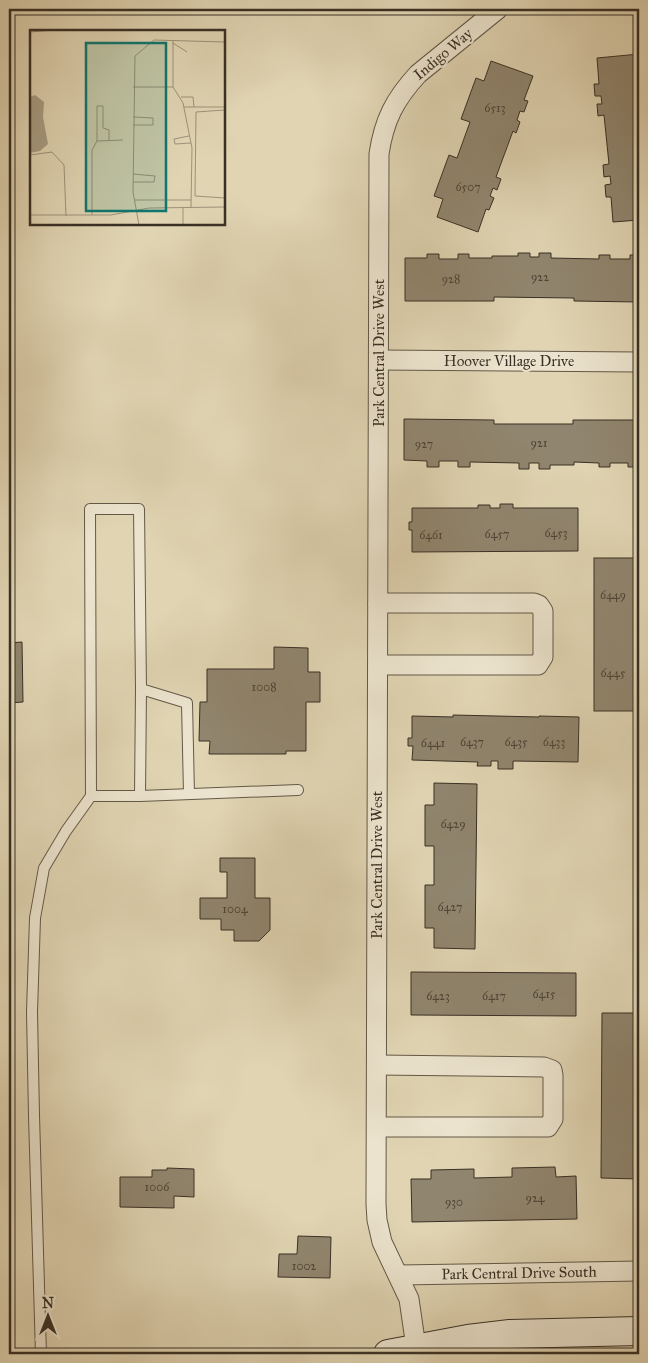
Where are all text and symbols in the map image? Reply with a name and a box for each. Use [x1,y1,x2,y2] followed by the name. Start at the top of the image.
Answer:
[410,24,477,84] street label: Indigo Way
[30,30,225,225] inset map
[484,101,506,115] house number: 6513
[455,180,481,194] house number: 6507
[531,270,549,284] house number: 922
[442,272,460,286] house number: 928
[370,278,388,427] street label: Park Central Drive West
[444,352,574,370] street label: Hoover Village Drive
[530,436,548,450] house number: 921
[415,437,433,451] house number: 927
[544,526,568,540] house number: 6453
[485,527,509,541] house number: 6457
[419,528,443,542] house number: 6461
[600,588,626,602] house number: 6449
[600,666,626,680] house number: 6445
[251,680,277,694] house number: 1008
[460,735,484,749] house number: 6437
[504,735,528,749] house number: 6435
[543,735,565,749] house number: 6433
[421,736,445,750] house number: 6441
[368,790,386,939] street label: Park Central Drive West
[440,817,466,831] house number: 6429
[438,900,462,914] house number: 6427
[222,902,248,916] house number: 1004
[532,987,556,1001] house number: 6415
[426,989,450,1003] house number: 6423
[482,989,506,1003] house number: 6417
[145,1180,170,1194] house number: 1006
[525,1191,545,1205] house number: 924
[445,1195,463,1209] house number: 930
[292,1259,316,1273] house number: 1002
[441,1263,597,1283] street label: Park Central Drive South
[22,1290,72,1340] north arrow
[42,1295,54,1312] text: N

